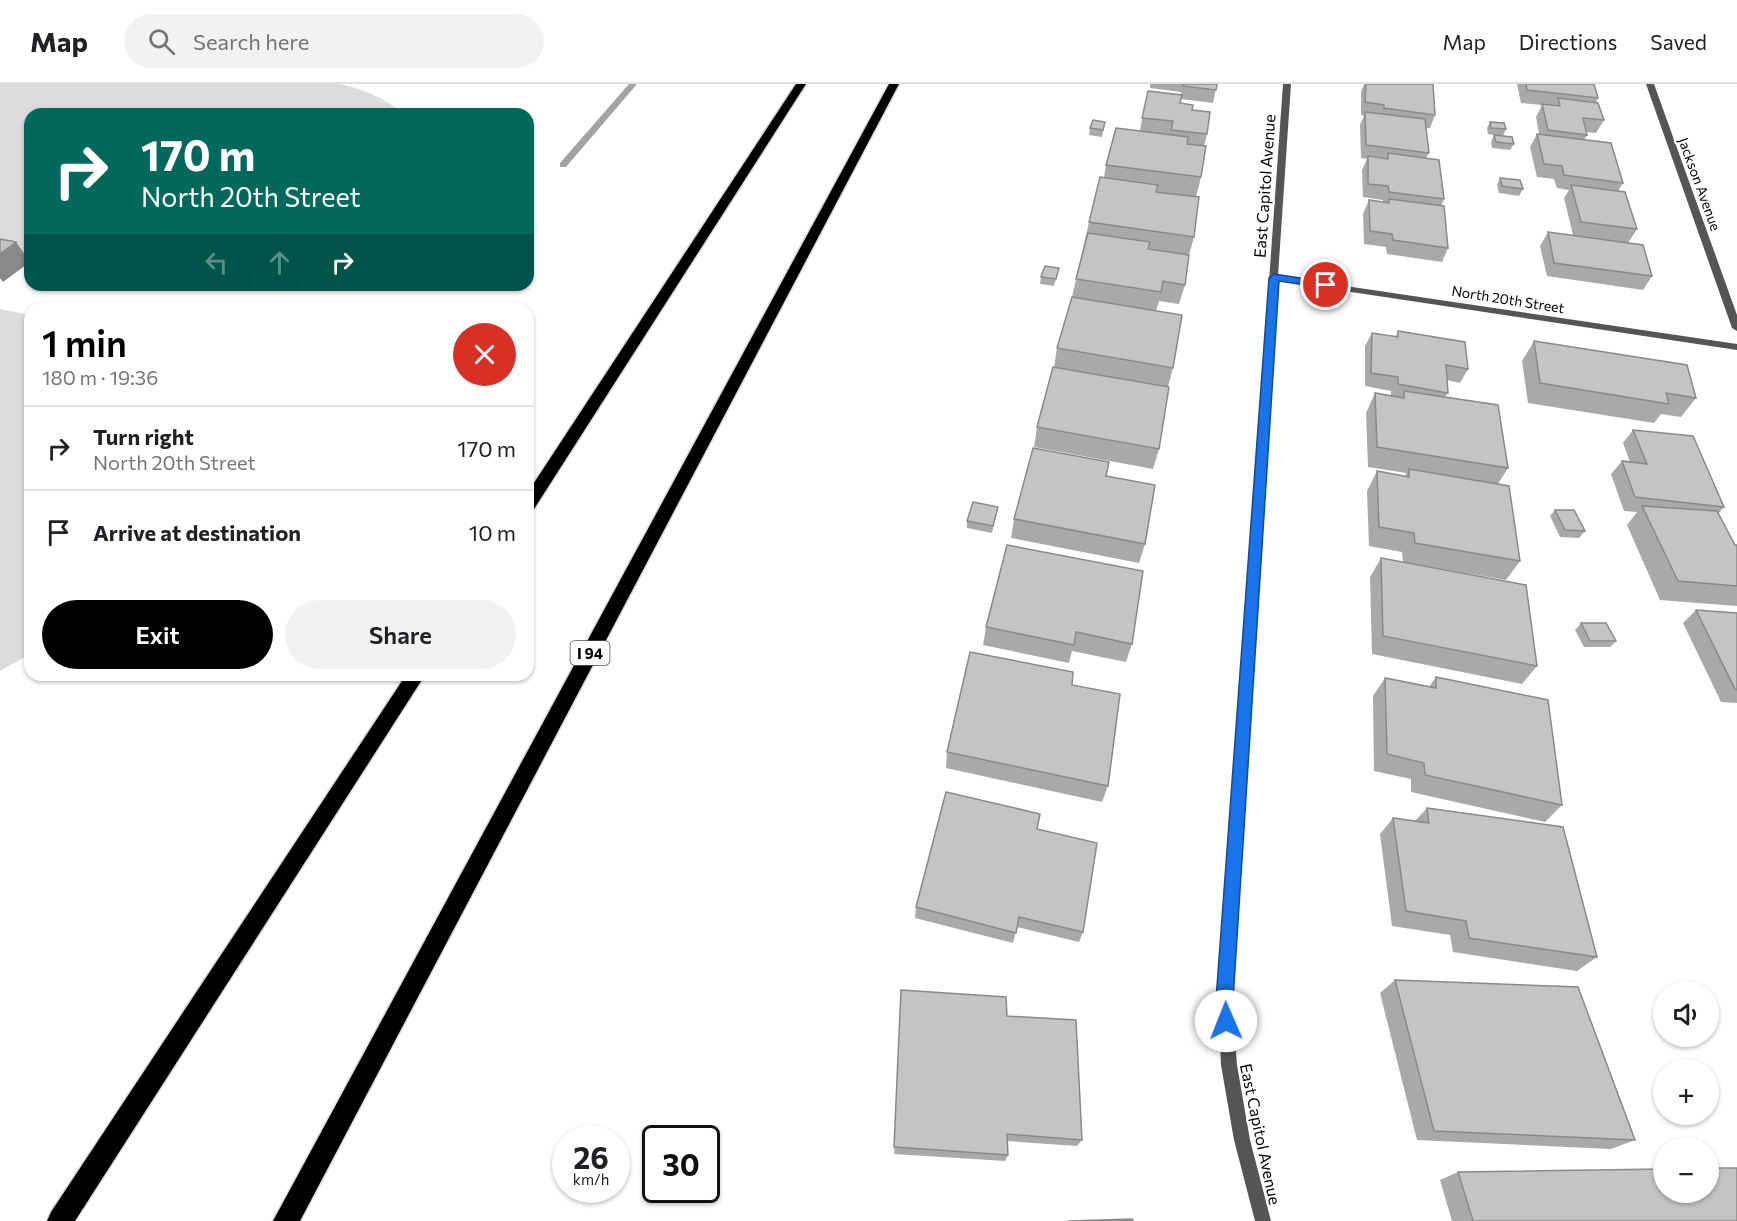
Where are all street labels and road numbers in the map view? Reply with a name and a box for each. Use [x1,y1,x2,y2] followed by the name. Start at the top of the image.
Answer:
[1249,113,1279,259] street label: East Capitol Avenue
[1675,135,1725,233] street label: Jackson Avenue
[1450,282,1566,316] street label: North 20th Street
[570,641,610,665] road number: I 94
[1237,1062,1285,1206] street label: East Capitol Avenue

